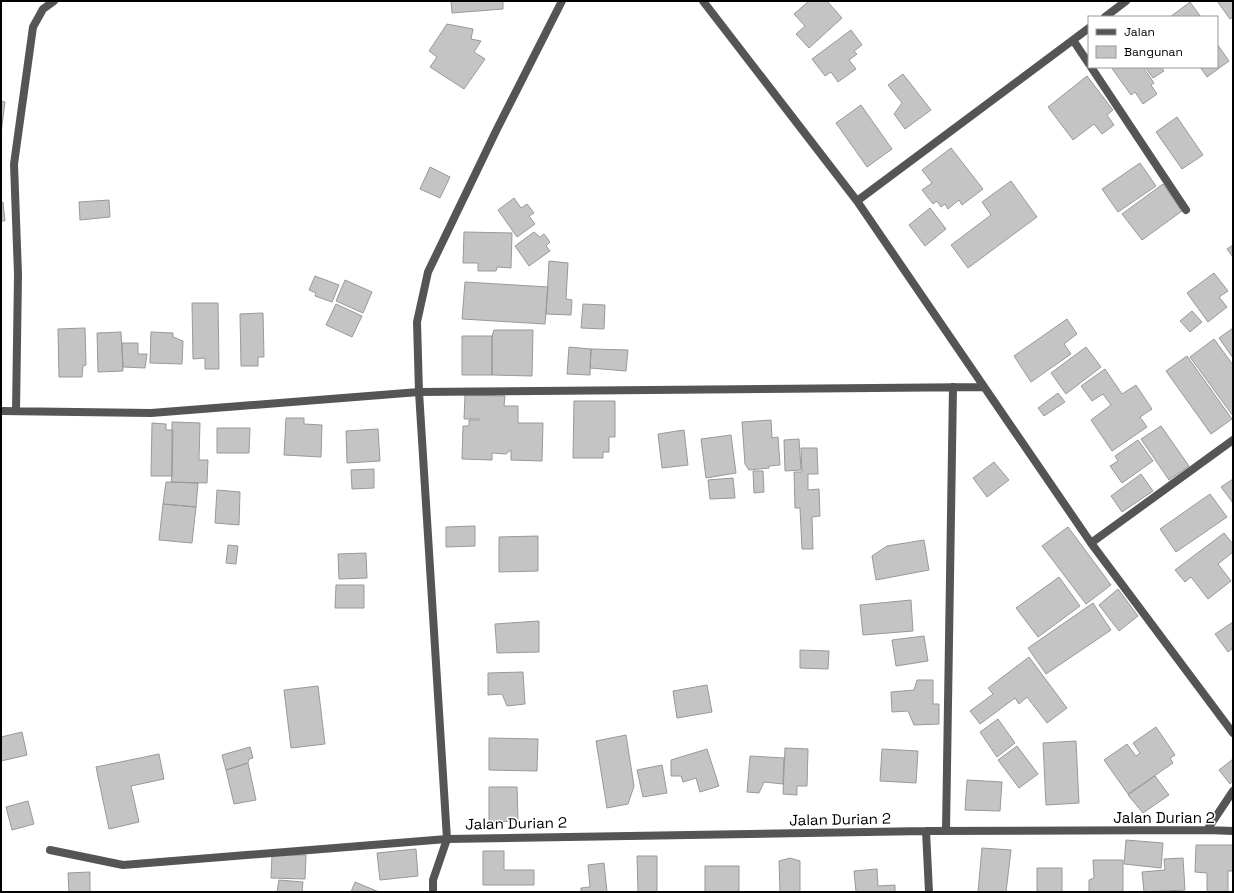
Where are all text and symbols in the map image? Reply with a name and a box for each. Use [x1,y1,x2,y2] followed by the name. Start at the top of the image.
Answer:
[1088,16,1218,68] legend
[1124,24,1155,40] text: Jalan
[1124,44,1183,60] text: Bangunan
[1113,808,1215,827] street label: Jalan Durian 2
[789,809,891,829] street label: Jalan Durian 2
[465,813,567,833] street label: Jalan Durian 2

